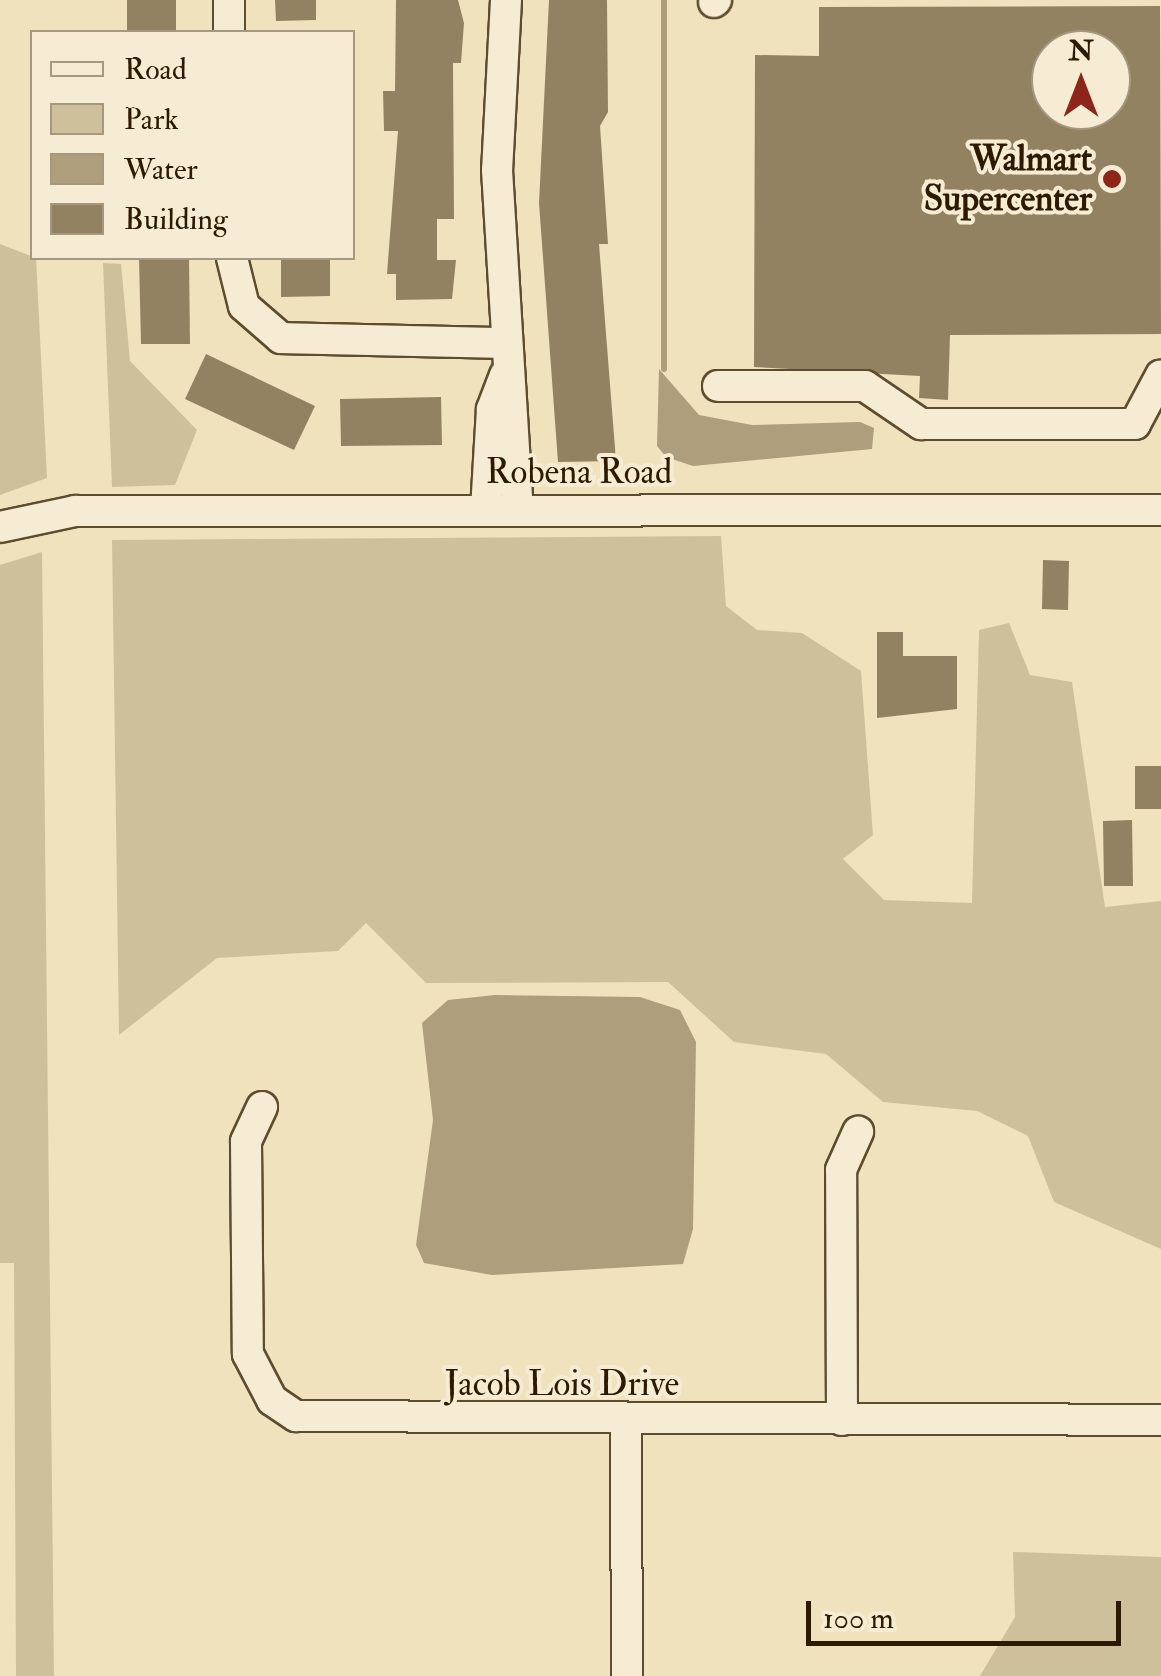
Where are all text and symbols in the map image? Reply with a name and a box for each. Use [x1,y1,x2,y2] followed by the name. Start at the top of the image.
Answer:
[30,30,355,260] legend
[1031,30,1131,130] north arrow
[1068,34,1094,69] text: N
[124,51,187,88] text: Road
[124,101,179,138] text: Park
[924,138,1092,220] place label: Walmart Supercenter
[124,151,198,188] text: Water
[1101,168,1123,190] marker: Walmart Supercenter
[124,201,228,238] text: Building
[486,451,672,493] street label: Robena Road
[445,1363,679,1405] street label: Jacob Lois Drive
[811,1581,1126,1643] scale bar
[823,1600,894,1637] text: 100 m

